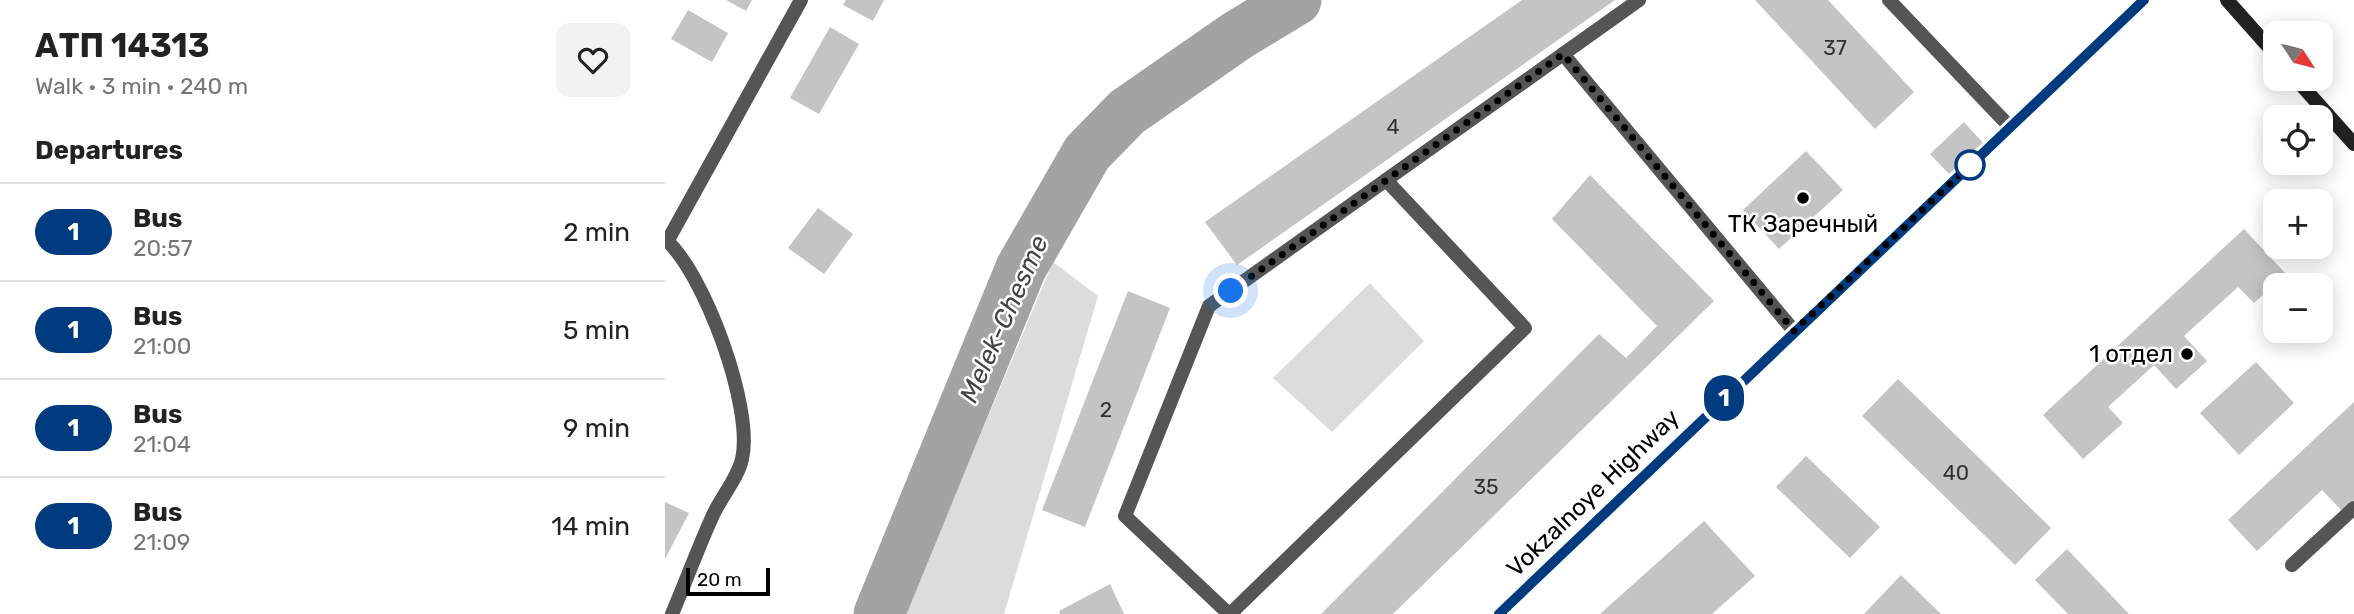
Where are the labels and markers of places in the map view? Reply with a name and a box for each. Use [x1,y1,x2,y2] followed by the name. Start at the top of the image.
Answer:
[1955,150,1985,180] unlabelled marker
[1795,190,1811,206] marker: ТК Заречный
[1728,210,1878,238] place label: ТК Заречный
[2089,340,2173,368] place label: 1 отдел
[2179,346,2195,362] marker: 1 отдел

